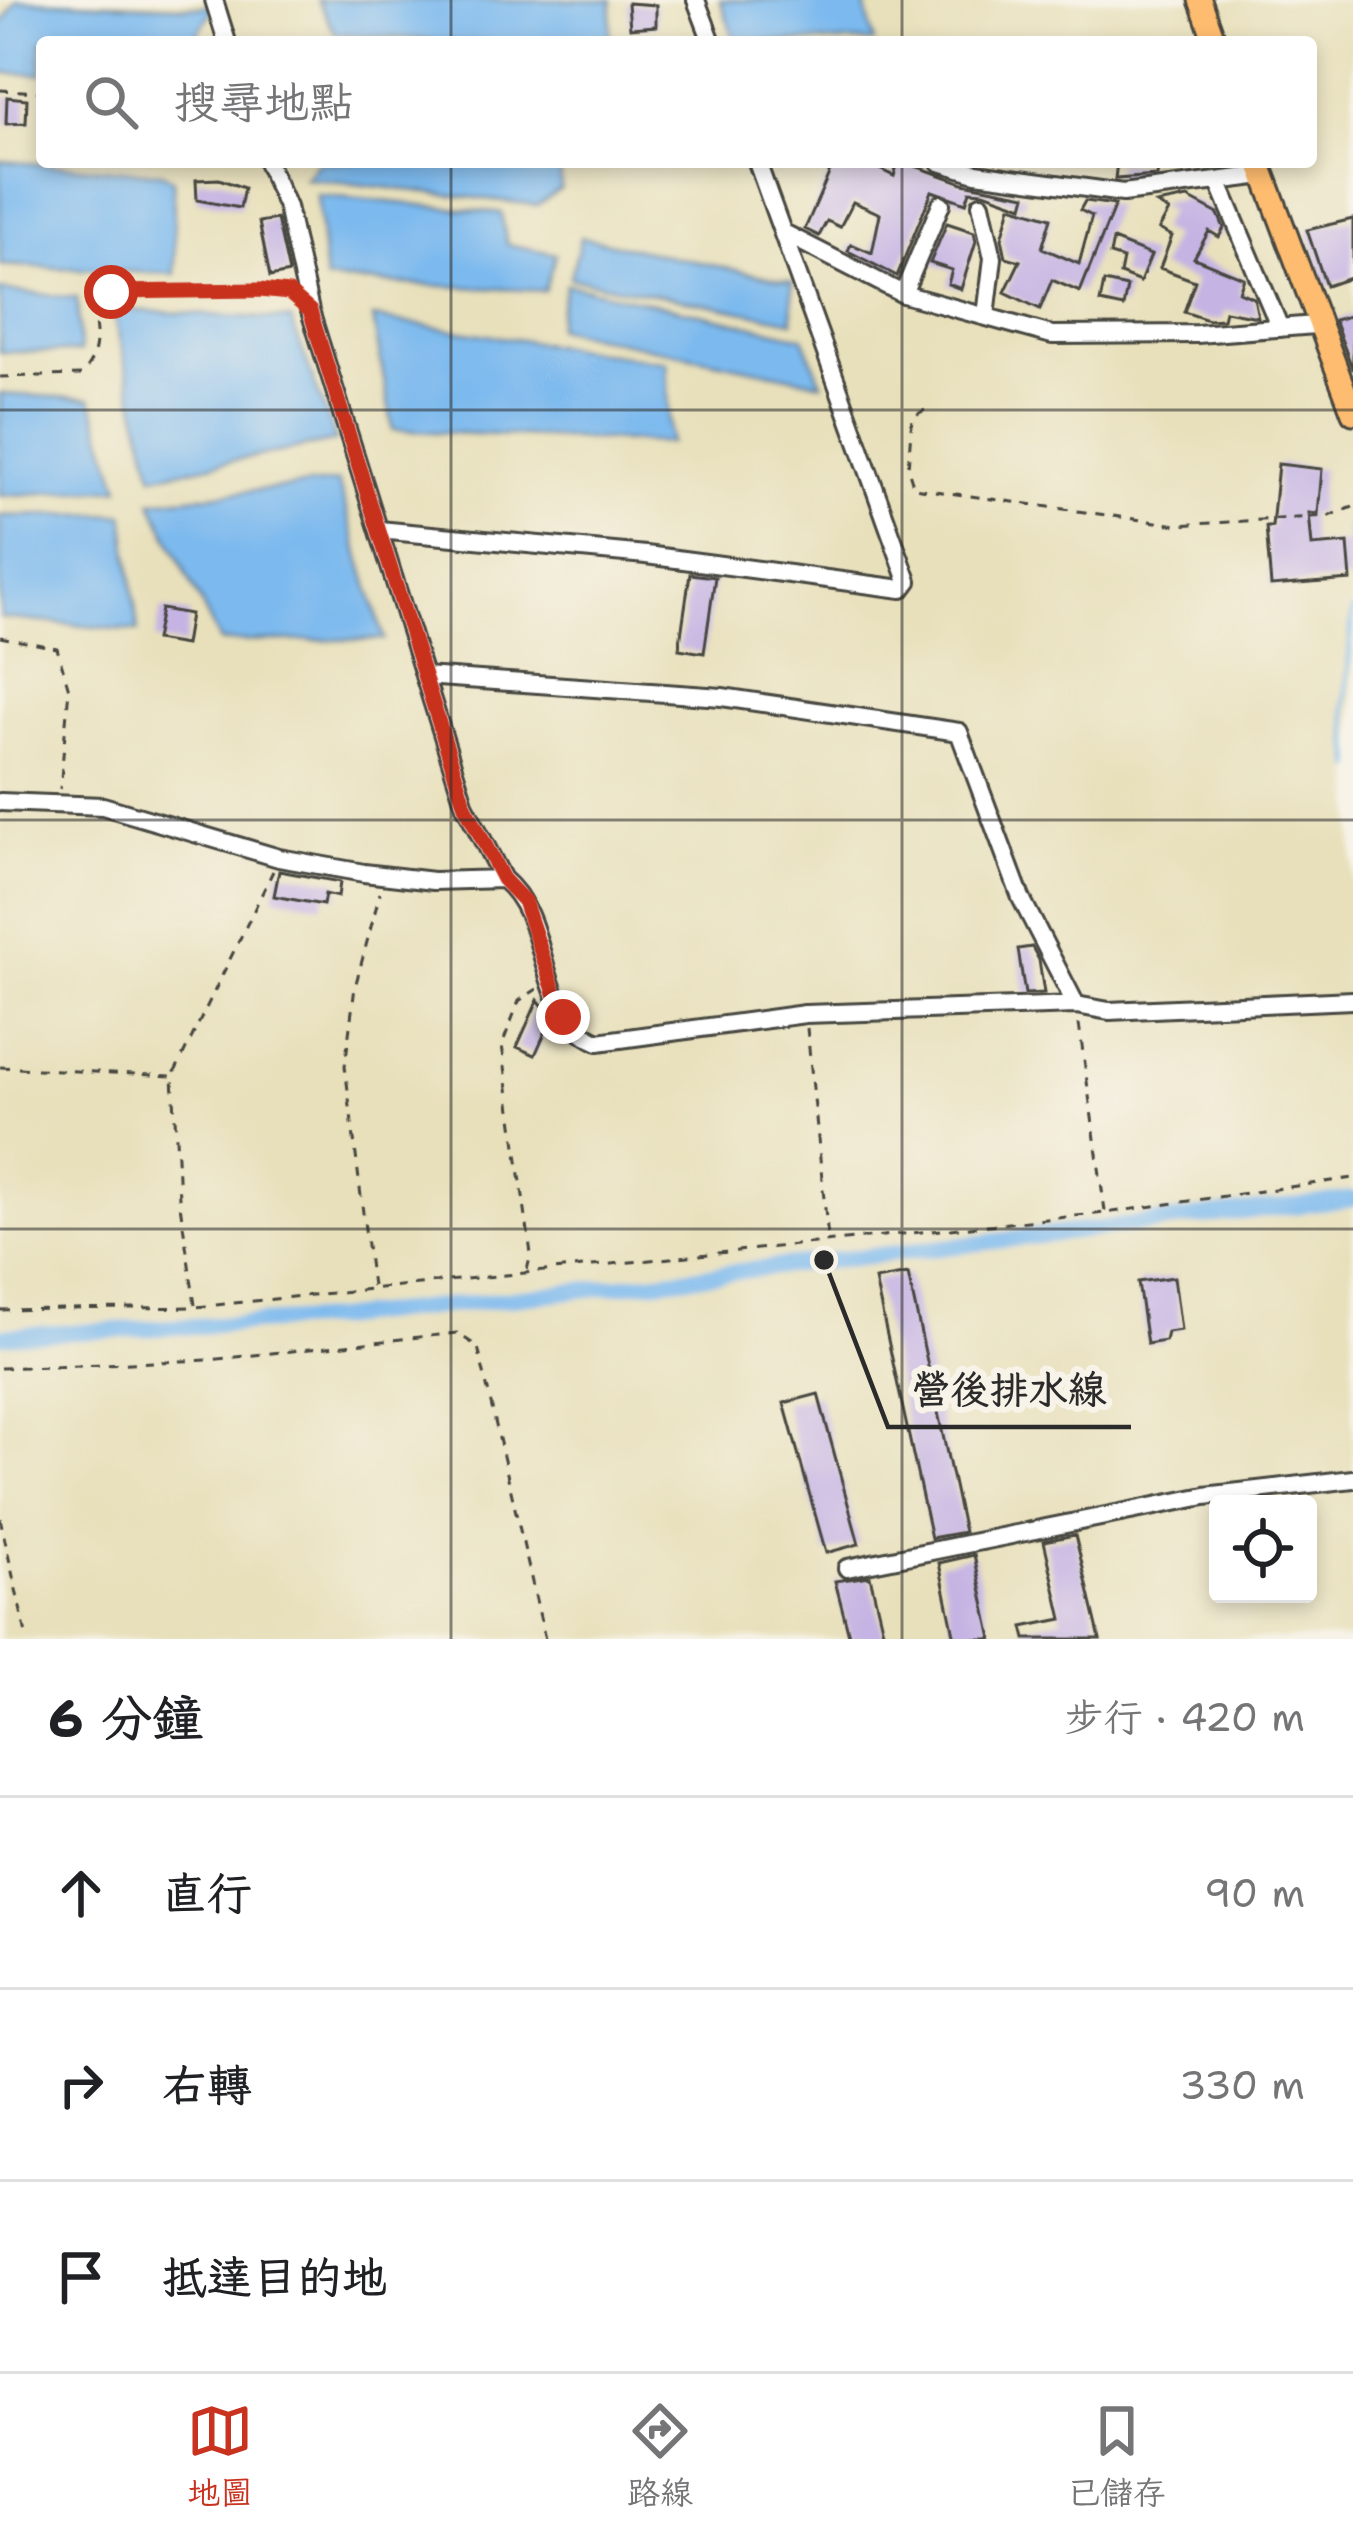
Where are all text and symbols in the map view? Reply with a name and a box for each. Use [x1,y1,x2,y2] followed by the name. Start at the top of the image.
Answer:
[36,36,1317,168] search box
[78,69,144,135] icon: search
[174,72,354,132] text: 搜尋地點
[84,265,138,319] route start
[536,990,590,1044] route end
[888,1352,1131,1427] callout: 營後排水線
[911,1363,1107,1415] text: 營後排水線
[1209,1495,1317,1603] map controls
[1209,1495,1317,1603] button: locate
[48,1684,203,1752] text: 6 分鐘
[1065,1691,1305,1743] text: 步行 · 420 m
[48,1860,114,1926] icon: ahead
[162,1863,252,1923] text: 直行
[1204,1867,1305,1919] text: 90 m
[48,2052,114,2118] icon: right
[162,2055,252,2115] text: 右轉
[1179,2059,1305,2111] text: 330 m
[48,2244,114,2310] icon: arrive
[162,2247,387,2307] text: 抵達目的地
[187,2398,253,2515] tab: 地圖
[627,2398,693,2515] tab: 路線
[1067,2398,1166,2515] tab: 已儲存

